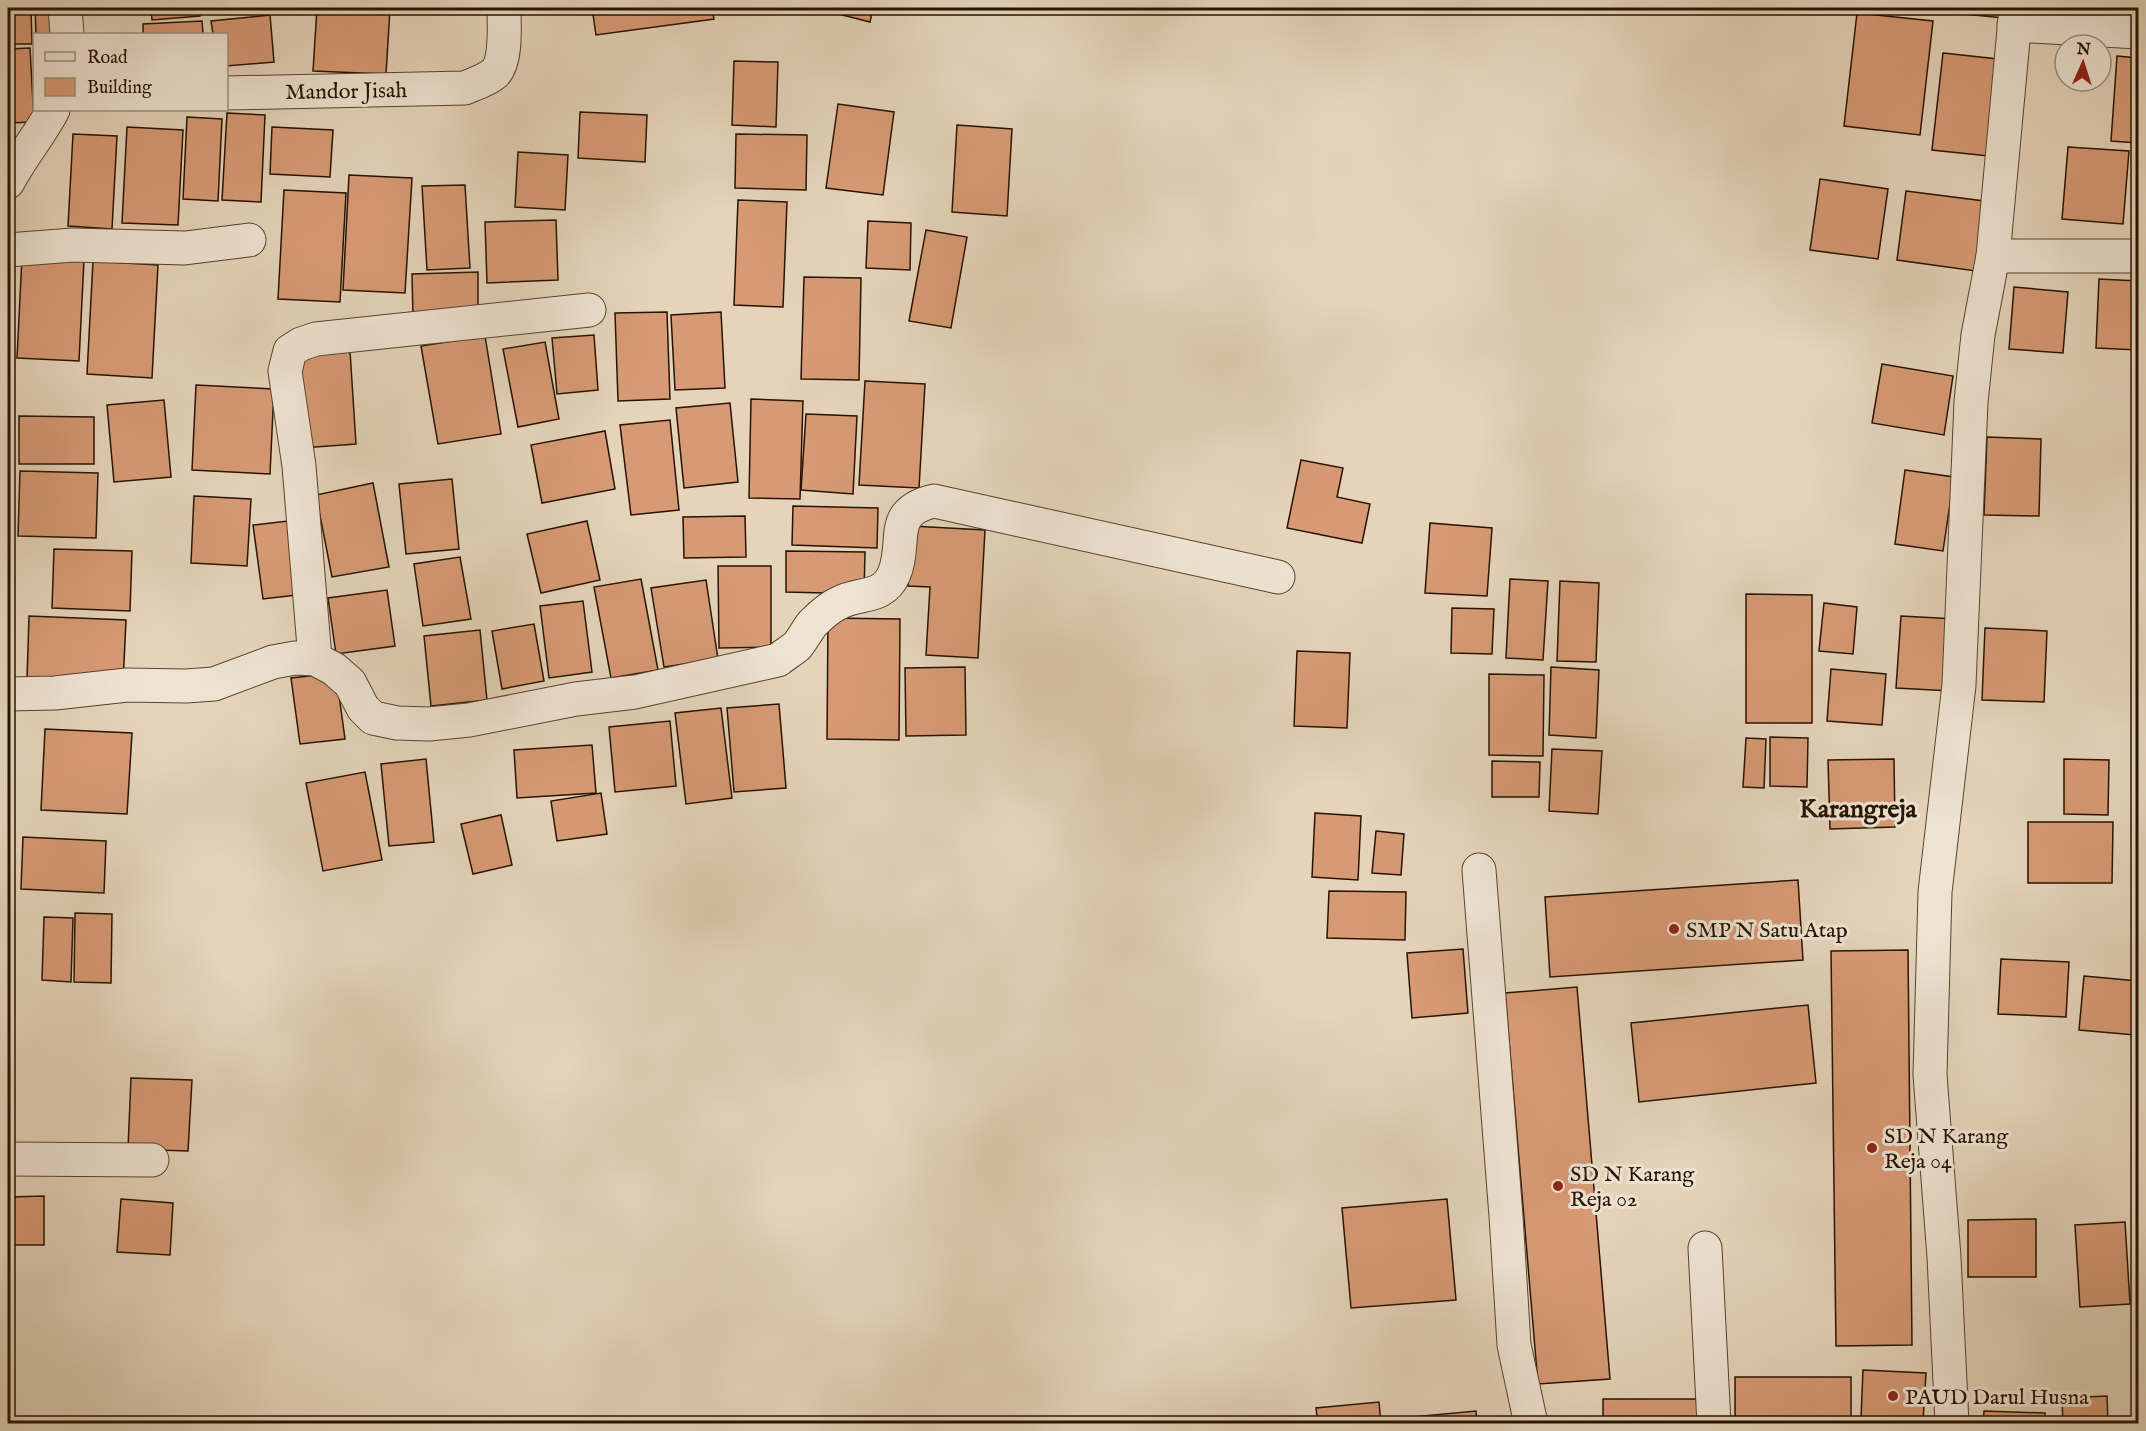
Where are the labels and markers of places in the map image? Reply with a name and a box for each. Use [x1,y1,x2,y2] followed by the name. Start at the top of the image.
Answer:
[1686,917,1848,945] place label: SMP N Satu Atap
[1667,922,1681,936] marker: SMP N Satu Atap
[1884,1123,2009,1176] place label: SD N Karang Reja 04
[1865,1141,1879,1155] marker: SD N Karang Reja 04
[1570,1161,1695,1214] place label: SD N Karang Reja 02
[1551,1179,1565,1193] marker: SD N Karang Reja 02
[1905,1384,2089,1412] place label: PAUD Darul Husna
[1886,1389,1900,1403] marker: PAUD Darul Husna

